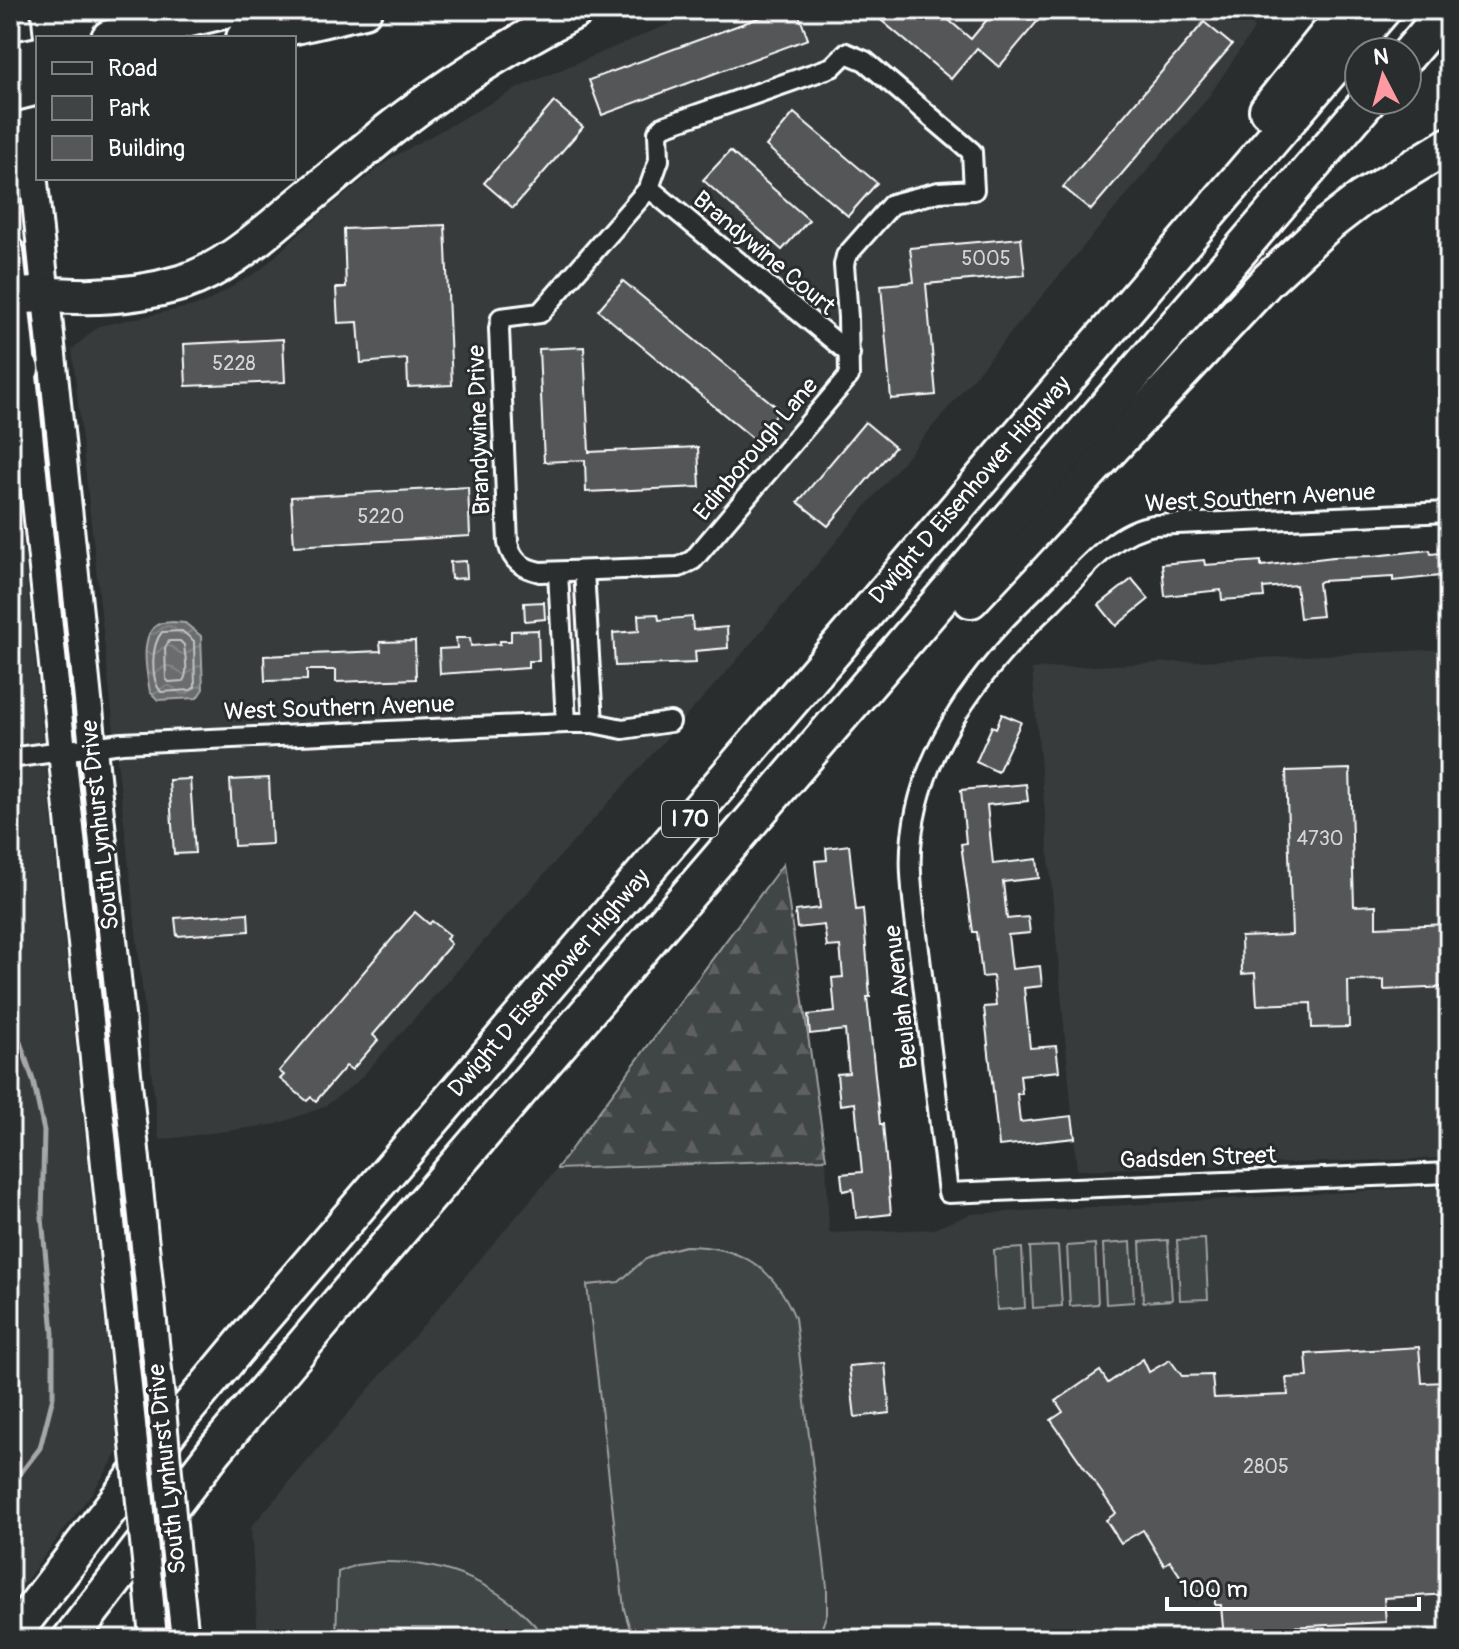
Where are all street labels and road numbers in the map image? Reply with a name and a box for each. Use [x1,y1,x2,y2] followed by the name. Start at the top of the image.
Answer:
[687,185,841,321] street label: Brandywine Court
[462,344,496,516] street label: Brandywine Drive
[863,370,1077,610] street label: Dwight D Eisenhower Highway
[688,371,824,526] street label: Edinborough Lane
[1144,477,1376,519] street label: West Southern Avenue
[223,689,455,727] street label: West Southern Avenue
[75,718,125,932] street label: South Lynhurst Drive
[662,801,718,837] road number: I 70
[442,863,656,1103] street label: Dwight D Eisenhower Highway
[878,923,924,1071] street label: Beulah Avenue
[1119,1141,1277,1175] street label: Gadsden Street
[142,1362,192,1576] street label: South Lynhurst Drive

